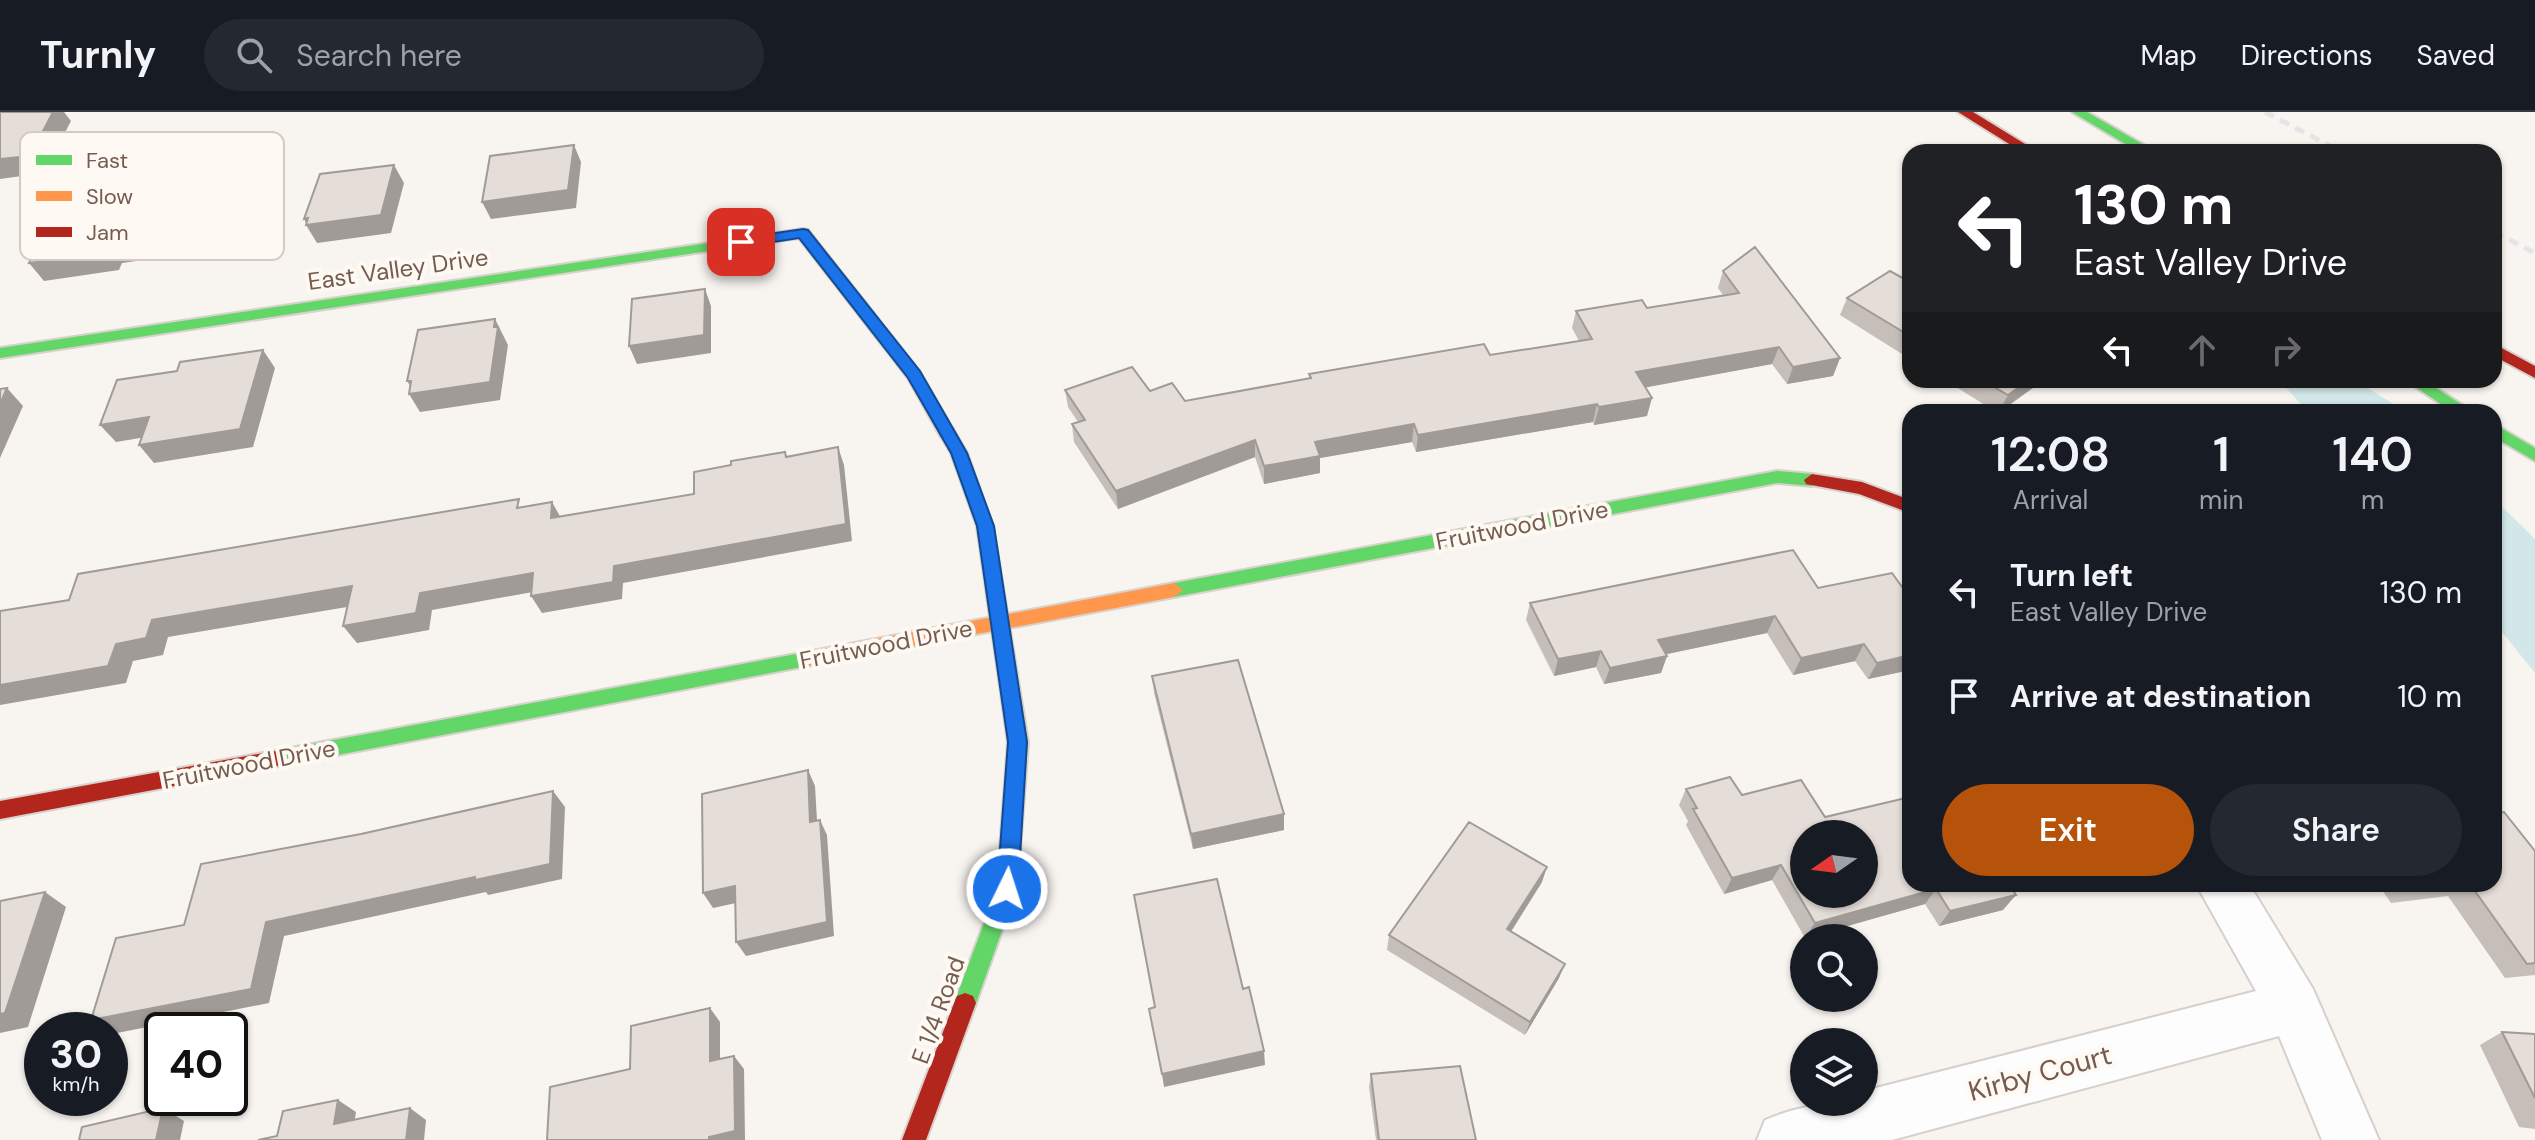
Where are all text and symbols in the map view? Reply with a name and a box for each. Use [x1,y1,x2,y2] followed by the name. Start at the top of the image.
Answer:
[204,19,764,91] search box
[40,30,156,80] text: Turnly
[232,33,276,77] icon: search
[296,36,462,75] text: Search here
[2140,37,2197,74] text: Map
[2241,37,2373,74] text: Directions
[2417,37,2495,74] text: Saved
[20,132,284,260] legend
[86,146,128,175] text: Fast
[2074,168,2233,241] text: 130 m
[1942,176,2046,280] icon: left
[86,182,133,211] text: Slow
[707,208,775,276] pin
[86,218,129,247] text: Jam
[719,220,763,264] icon: arrive
[2074,239,2347,286] text: East Valley Drive
[306,241,490,297] street label: East Valley Drive
[2096,328,2140,372] icon: left
[2180,328,2224,372] icon: ahead
[2264,328,2308,372] icon: right
[1991,423,2110,486] text: 12:08
[2213,423,2230,486] text: 1
[2332,423,2413,486] text: 140
[2013,483,2088,517] text: Arrival
[2199,483,2243,517] text: min
[2361,483,2384,517] text: m
[1433,493,1611,557] street label: Fruitwood Drive
[2010,556,2133,595] text: Turn left
[1942,570,1986,614] icon: left
[2380,573,2462,612] text: 130 m
[2010,595,2207,629] text: East Valley Drive
[797,612,975,676] street label: Fruitwood Drive
[1942,674,1986,718] icon: arrive
[2010,677,2311,716] text: Arrive at destination
[2397,677,2462,716] text: 10 m
[160,732,338,796] street label: Fruitwood Drive
[1942,784,2194,876] button: Exit
[2210,784,2462,876] button: Share
[1790,820,1878,908] north arrow
[1790,820,1878,1116] map controls
[965,847,1049,931] position arrow
[1790,924,1878,1012] button: search
[904,952,972,1068] street label: E 1/4 Road
[144,1012,248,1116] speed limit sign: 40
[50,1028,102,1080] text: 30
[1790,1028,1878,1116] button: layers
[1964,1036,2116,1110] street label: Kirby Court
[52,1071,100,1097] text: km/h

